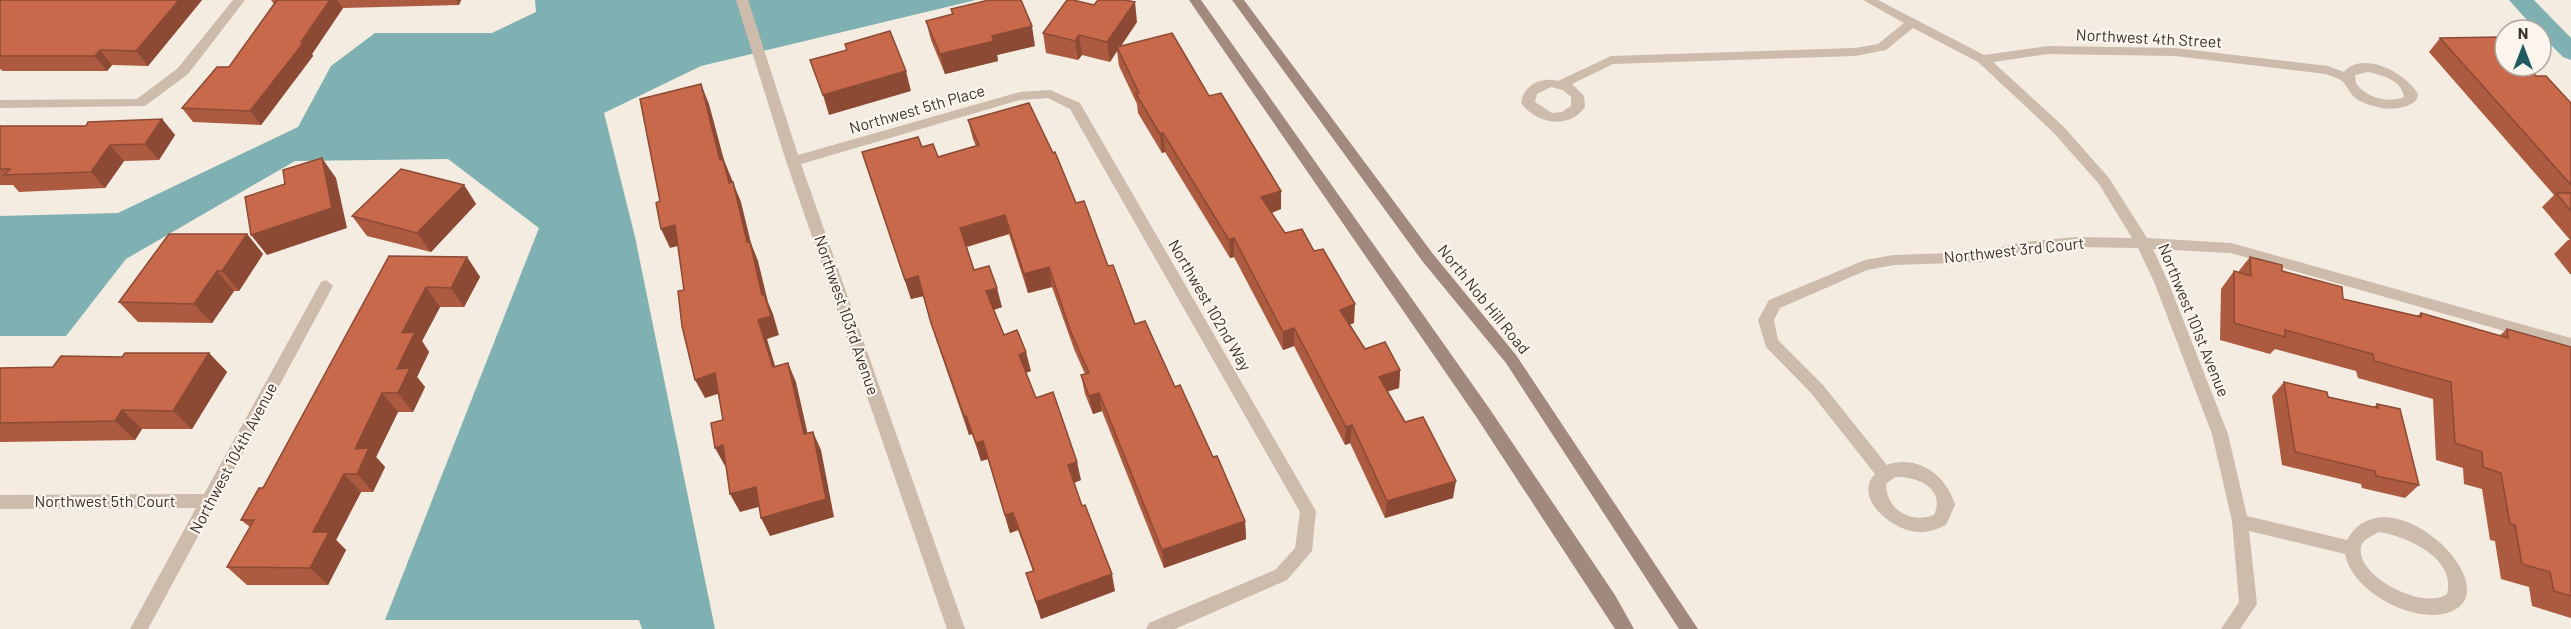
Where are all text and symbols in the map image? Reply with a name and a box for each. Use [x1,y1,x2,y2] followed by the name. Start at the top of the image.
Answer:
[2493,18,2553,78] north arrow
[2518,23,2528,42] text: N
[2075,24,2223,51] street label: Northwest 4th Street
[847,80,987,137] street label: Northwest 5th Place
[811,232,884,397] street label: Northwest 103rd Avenue
[1943,233,2085,266] street label: Northwest 3rd Court
[1165,236,1256,374] street label: Northwest 102nd Way
[1434,240,1534,357] street label: North Nob Hill Road
[2155,240,2234,399] street label: Northwest 101st Avenue
[185,379,280,536] street label: Northwest 104th Avenue
[35,491,175,510] street label: Northwest 5th Court

